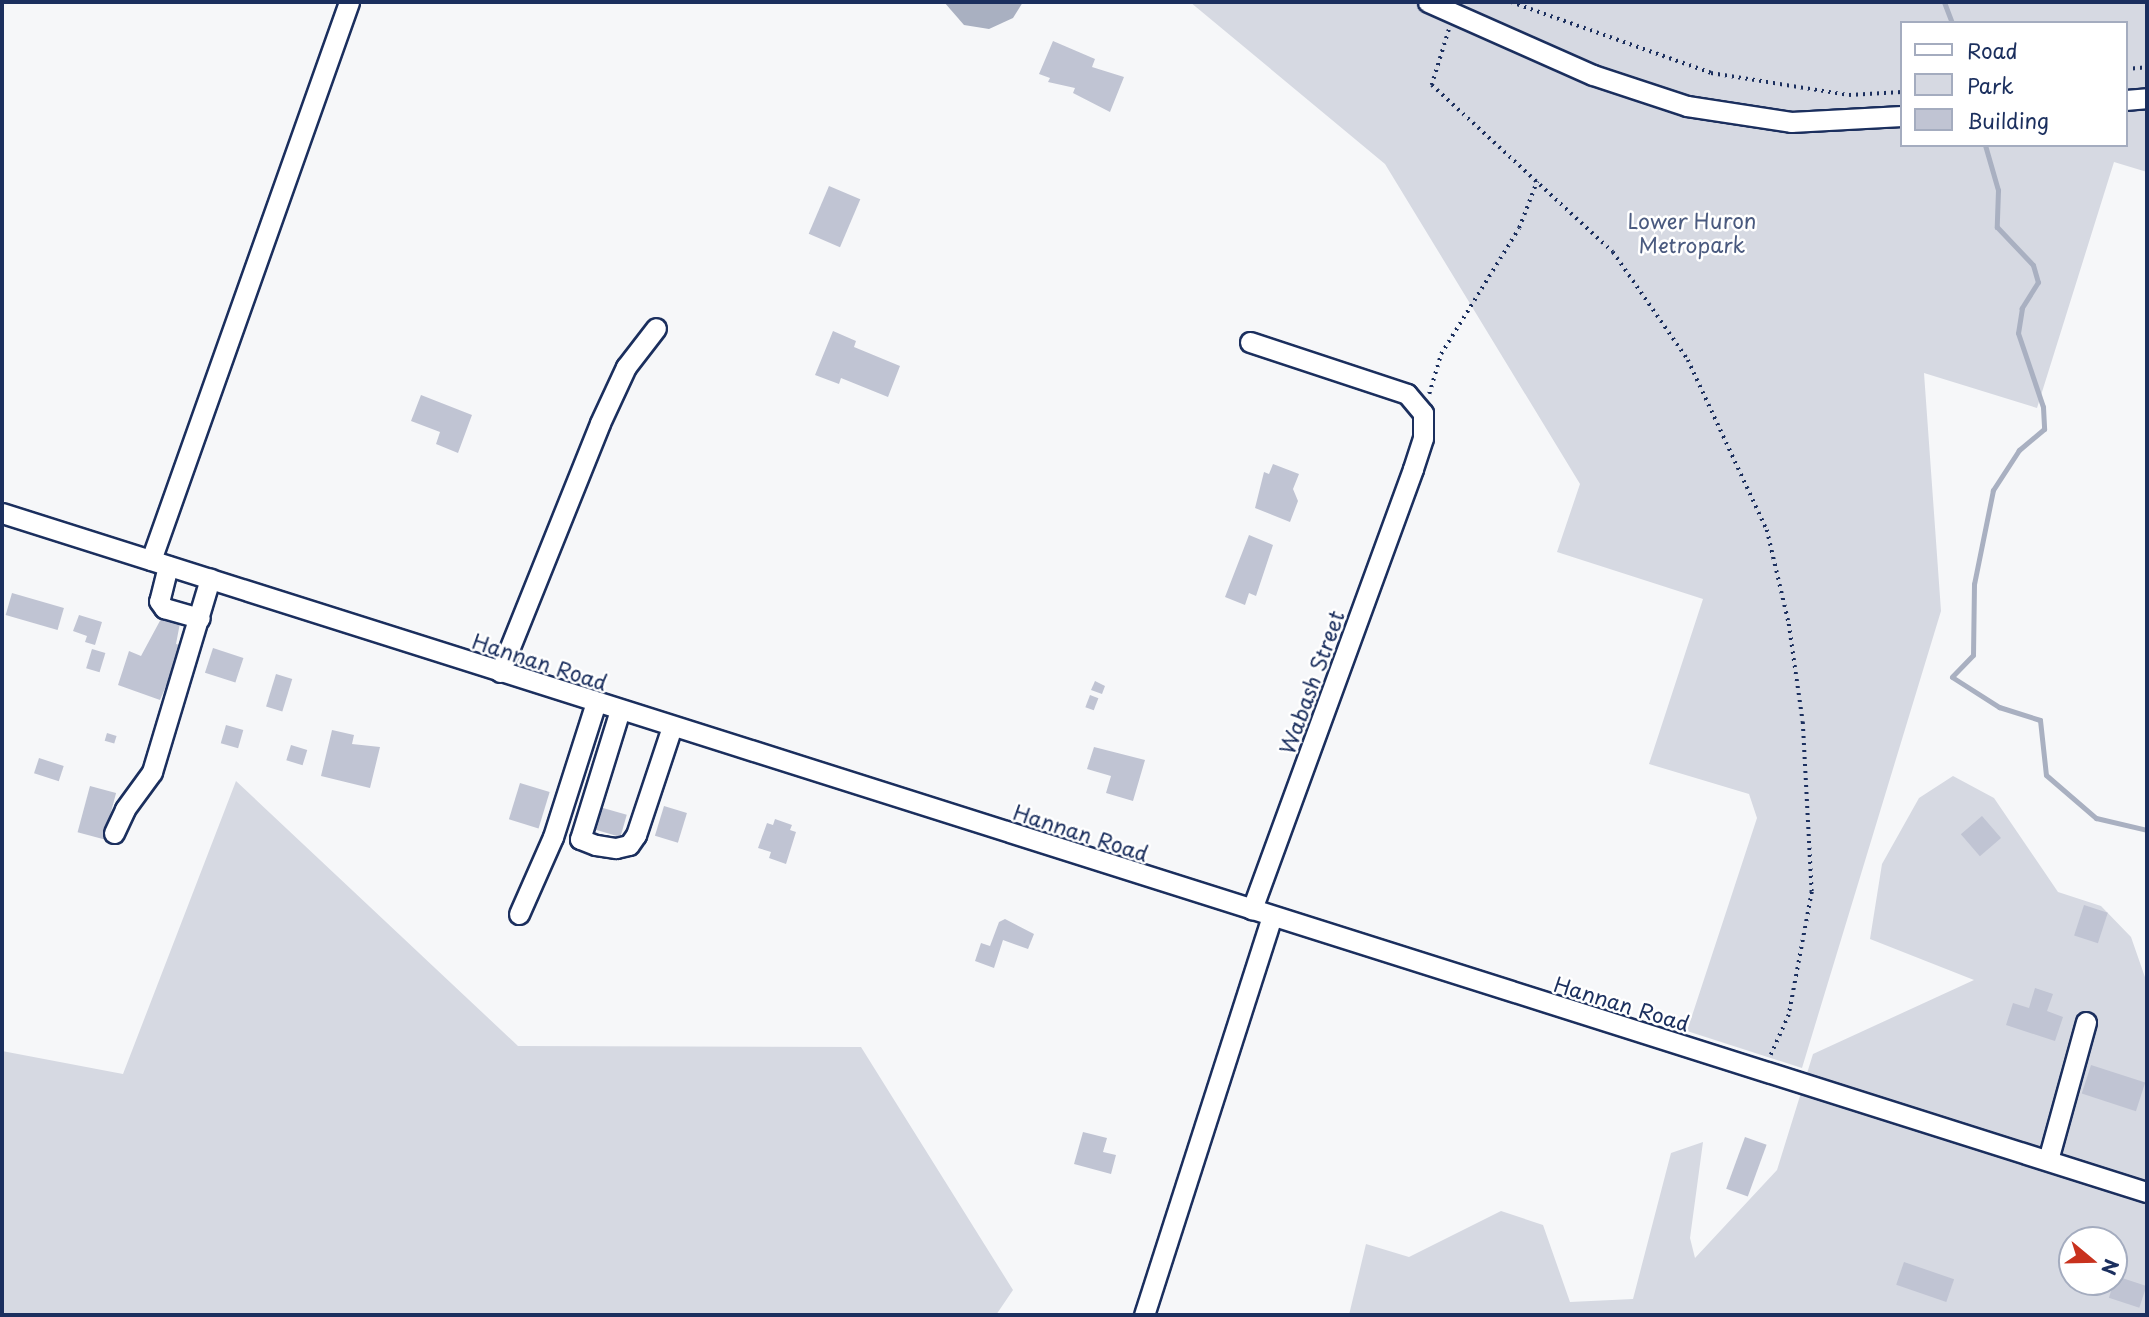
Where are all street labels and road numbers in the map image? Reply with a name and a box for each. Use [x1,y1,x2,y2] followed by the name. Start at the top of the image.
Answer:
[1273,606,1349,758] street label: Wabash Street
[470,628,610,694] street label: Hannan Road
[1011,799,1151,865] street label: Hannan Road
[1552,971,1692,1035] street label: Hannan Road

